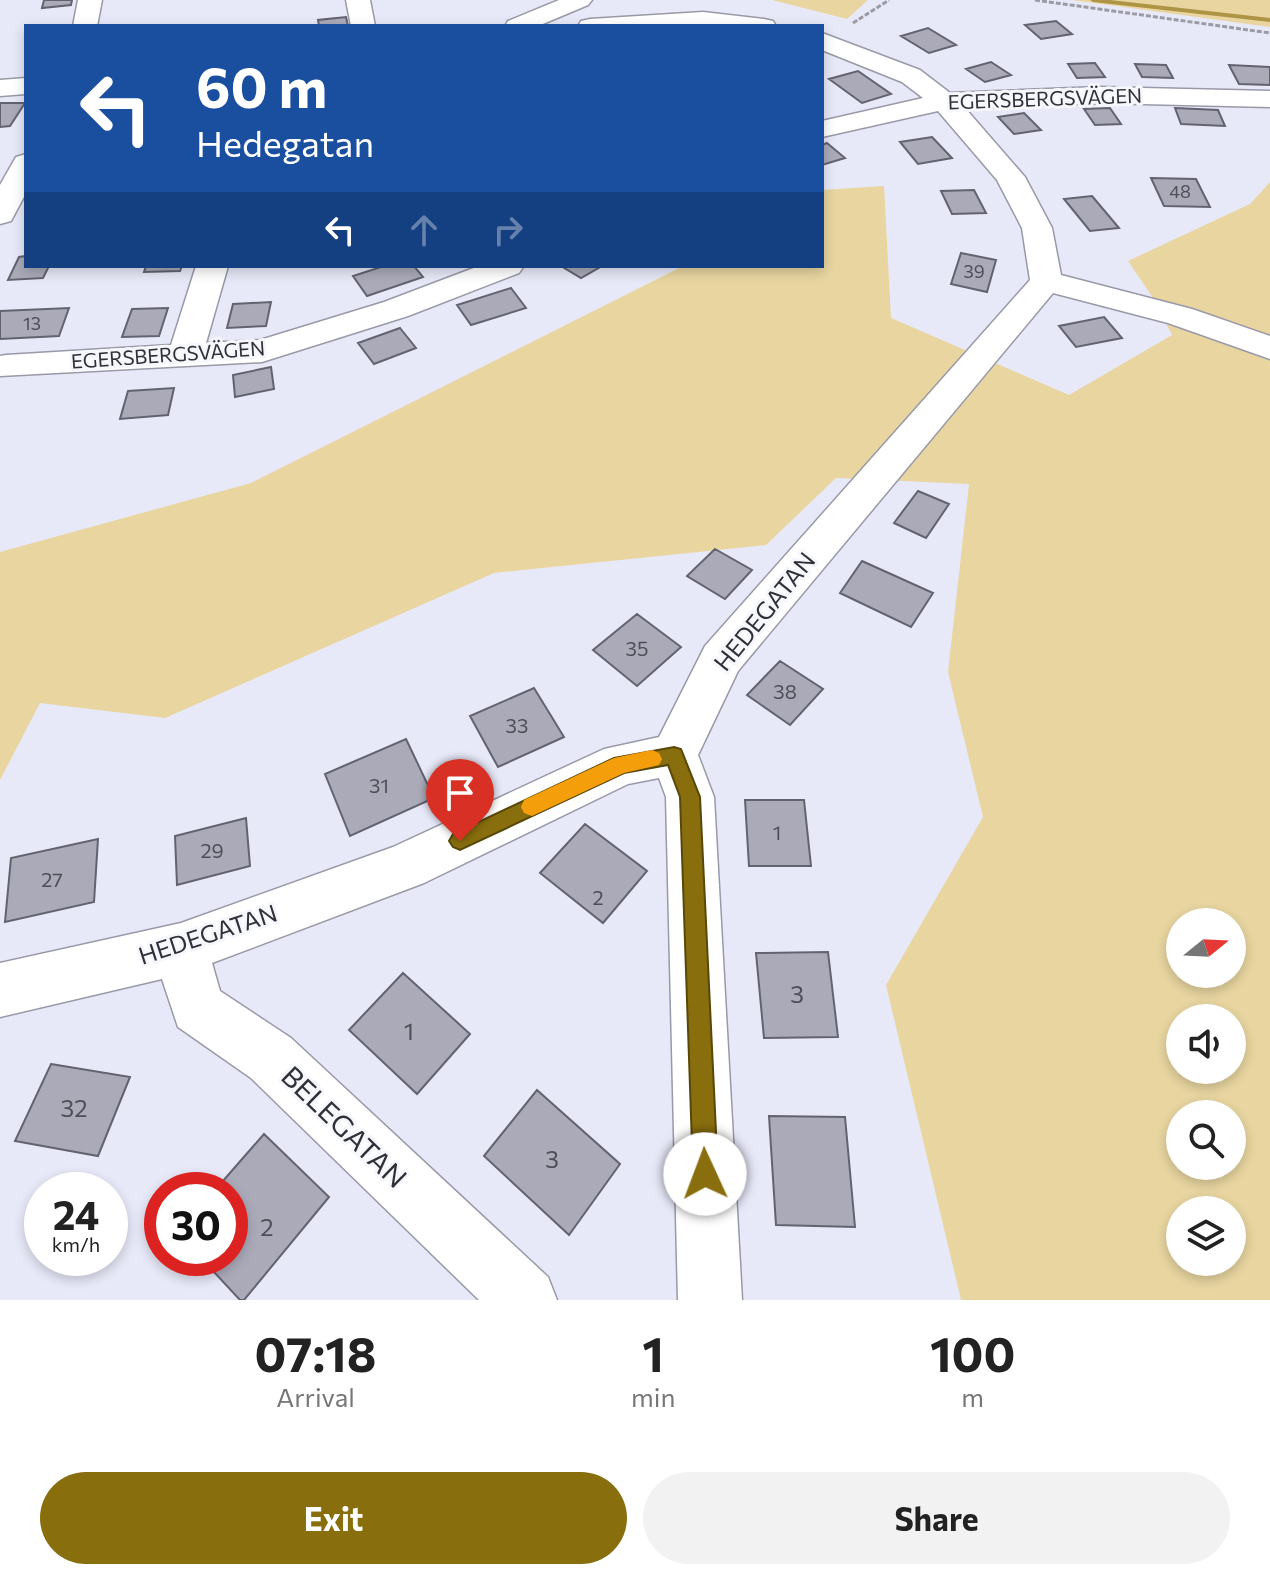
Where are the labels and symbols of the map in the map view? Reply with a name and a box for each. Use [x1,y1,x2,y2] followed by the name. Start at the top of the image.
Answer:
[947,83,1143,113] street label: EGERSBERGSVÄGEN
[1169,180,1191,202] house number: 48
[963,260,985,282] house number: 39
[23,312,41,334] house number: 13
[70,335,266,373] street label: EGERSBERGSVÄGEN
[707,546,820,676] street label: HEDEGATAN
[626,636,648,660] house number: 35
[773,679,797,703] house number: 38
[506,713,528,737] house number: 33
[426,759,494,841] pin
[369,773,389,797] house number: 31
[773,820,781,844] house number: 1
[200,838,224,862] house number: 29
[41,867,63,891] house number: 27
[592,885,604,909] house number: 2
[134,898,281,970] street label: HEDEGATAN
[1166,908,1246,988] north arrow
[790,979,804,1008] house number: 3
[404,1016,414,1045] house number: 1
[275,1058,414,1194] street label: BELEGATAN
[61,1093,87,1122] house number: 32
[663,1132,747,1216] position arrow
[545,1144,559,1173] house number: 3
[144,1172,248,1276] speed limit sign: 30
[260,1212,274,1241] house number: 2

